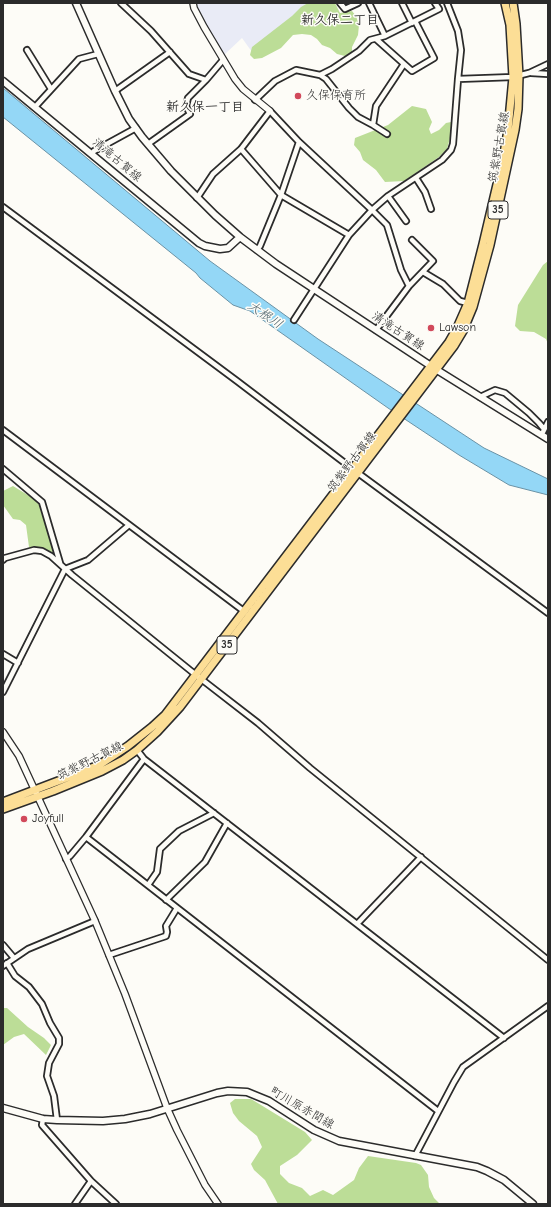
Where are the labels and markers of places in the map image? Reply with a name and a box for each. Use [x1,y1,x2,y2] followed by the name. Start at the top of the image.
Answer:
[306,89,366,103] place label: 久保保育所
[293,91,303,101] marker: 久保保育所
[439,321,476,335] place label: Lawson
[426,323,436,333] marker: Lawson
[32,812,64,826] place label: Joyfull
[19,814,29,824] marker: Joyfull

